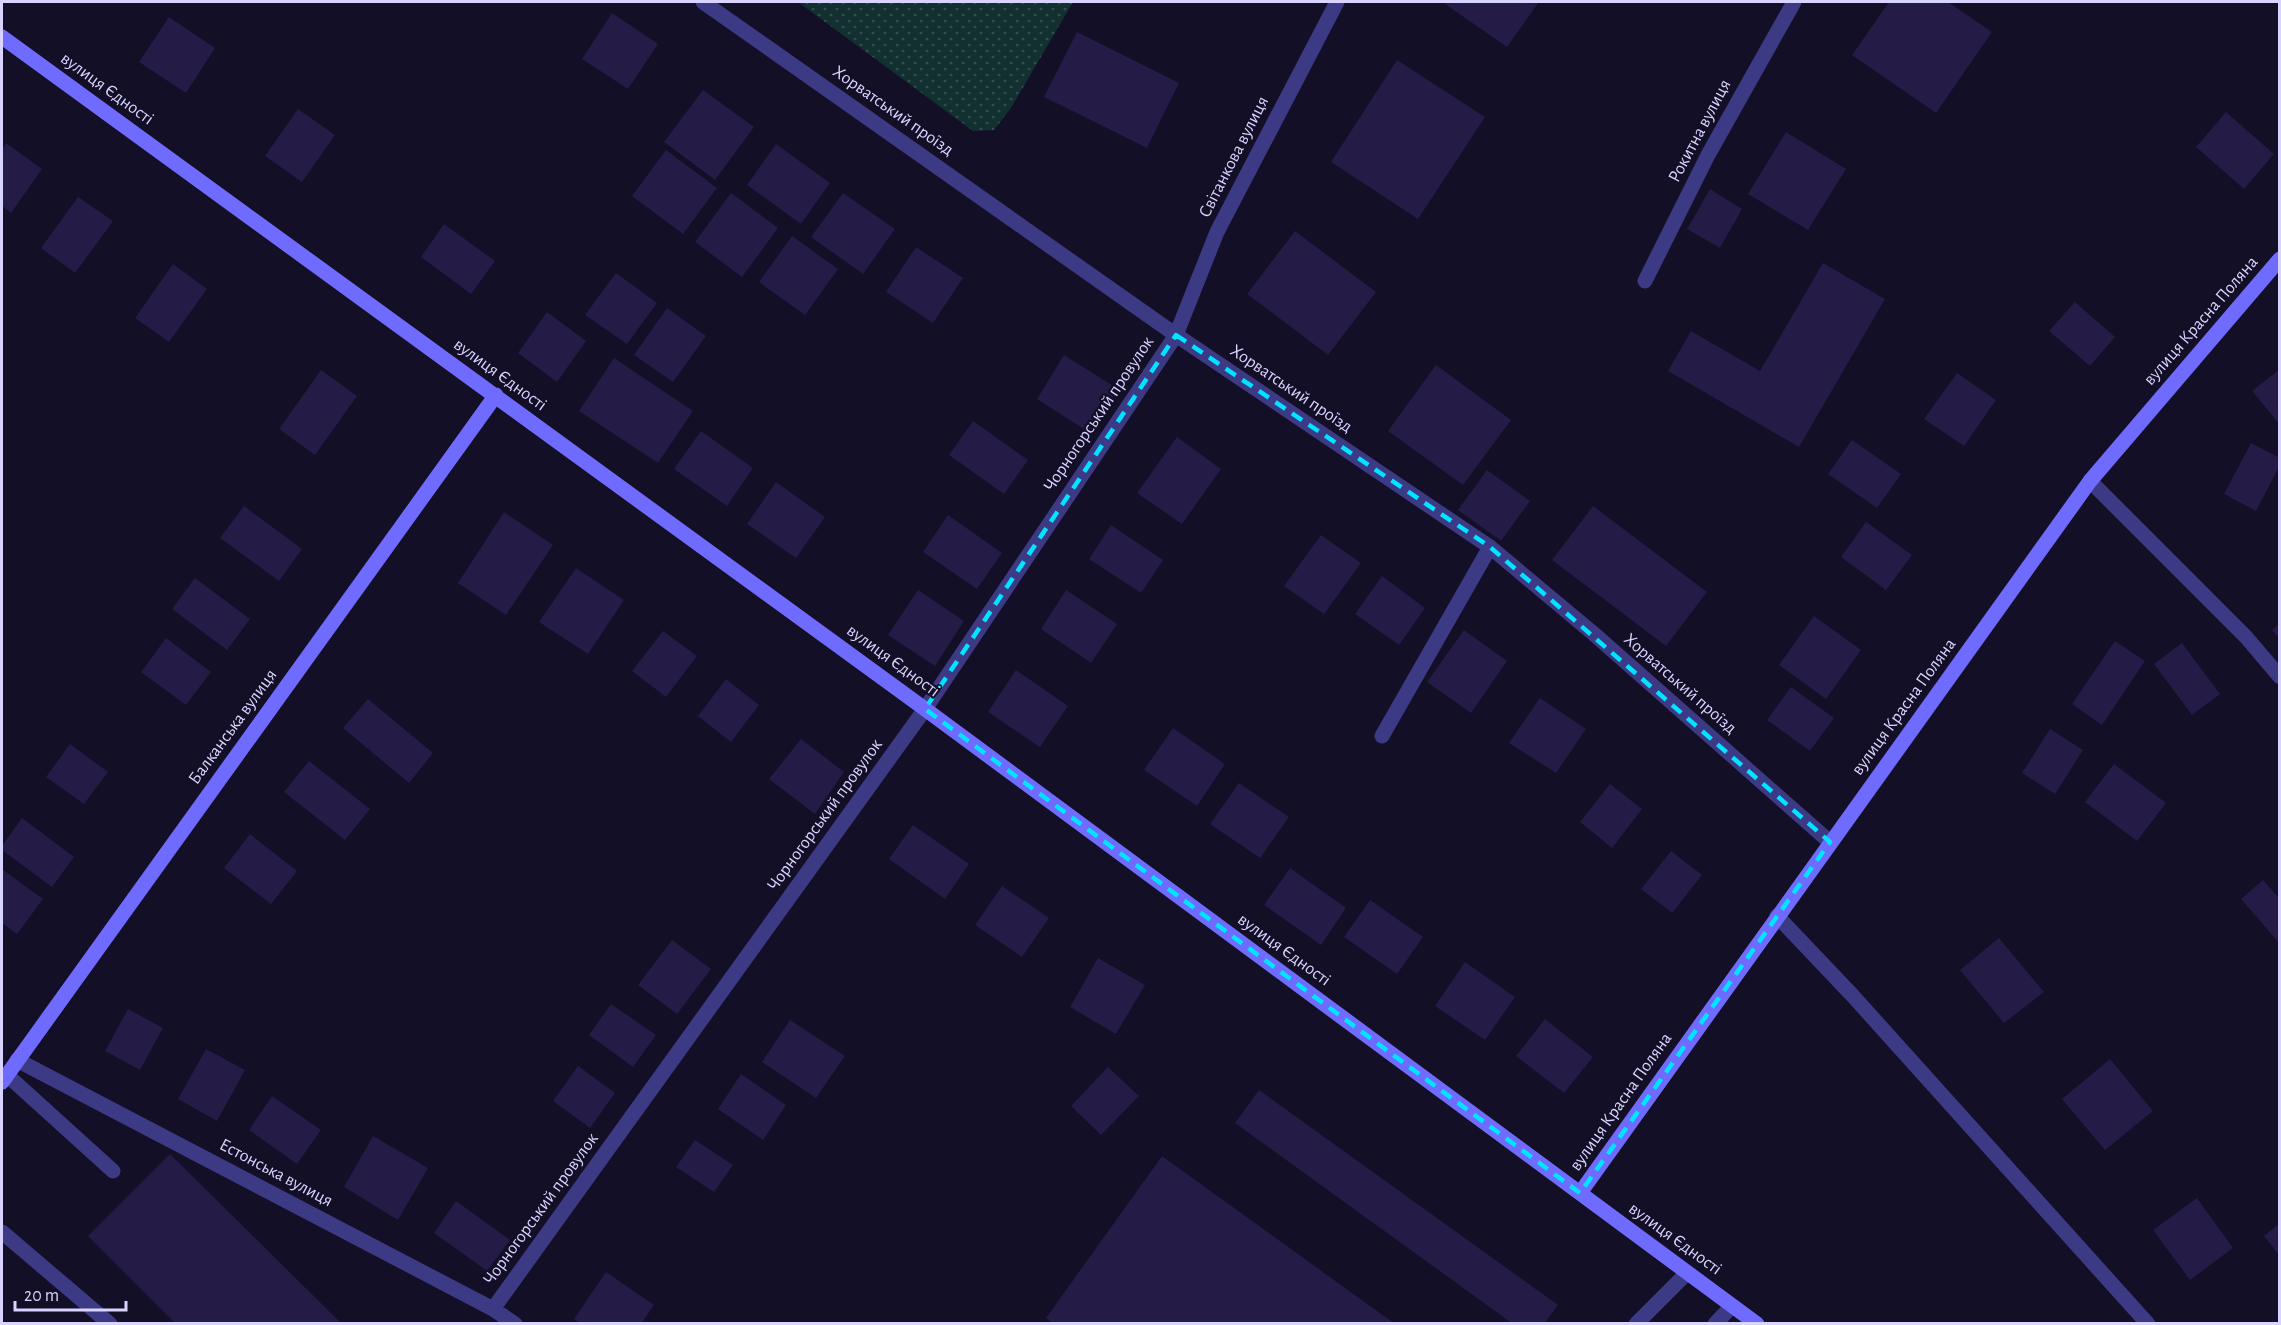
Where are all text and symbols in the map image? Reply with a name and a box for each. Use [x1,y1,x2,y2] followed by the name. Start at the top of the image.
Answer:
[57,49,157,129] street label: вулиця Єдності
[829,63,957,159] street label: Хорватський проїзд
[1665,77,1735,185] street label: Рокитна вулиця
[1196,94,1272,220] street label: Світанкова вулиця
[2140,253,2262,389] street label: вулиця Красна Поляна
[1041,333,1158,495] street label: Чорногорський провулок
[450,335,550,415] street label: вулиця Єдності
[1227,342,1355,436] street label: Хорватський проїзд
[843,621,943,701] street label: вулиця Єдності
[1620,630,1740,738] street label: Хорватський проїзд
[1849,635,1959,779] street label: вулиця Красна Поляна
[185,666,281,788] street label: Балканська вулиця
[764,735,886,894] street label: Чорногорський провулок
[1234,910,1334,990] street label: вулиця Єдності
[1567,1030,1675,1174] street label: вулиця Красна Поляна
[480,1129,602,1288] street label: Чорногорський провулок
[216,1136,336,1210] street label: Естонська вулиця
[1625,1199,1725,1279] street label: вулиця Єдності
[15,1274,126,1312] scale bar
[24,1287,59,1305] text: 20 m

